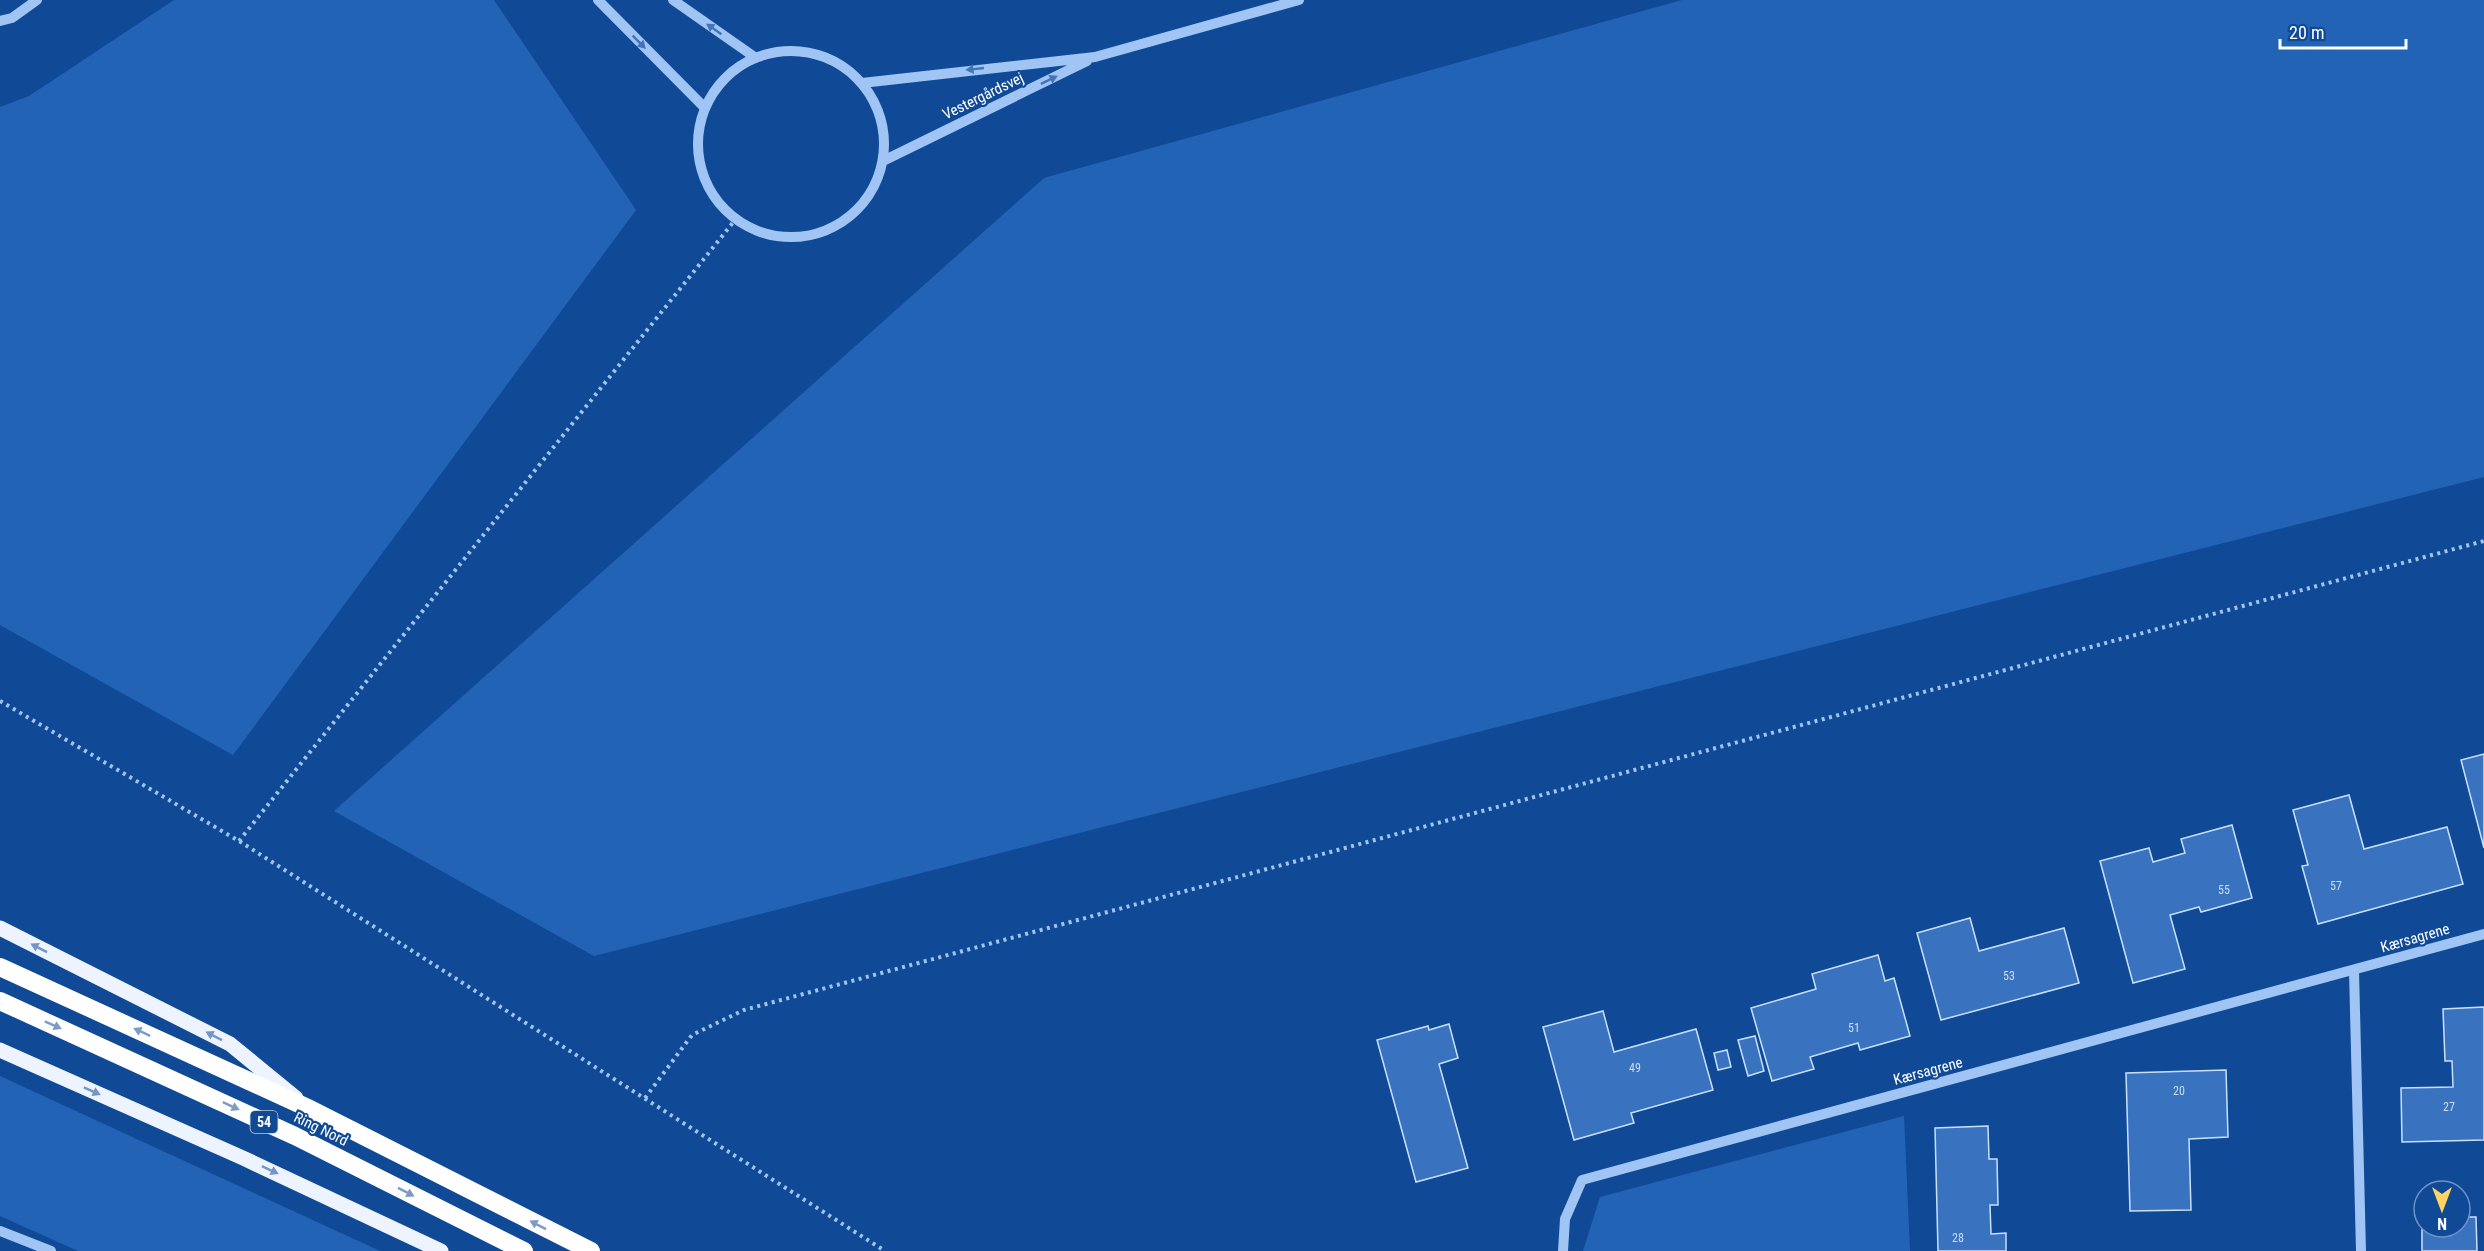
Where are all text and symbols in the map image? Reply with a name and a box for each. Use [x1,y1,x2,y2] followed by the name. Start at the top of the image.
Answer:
[2280,12,2406,50] scale bar
[2289,22,2324,43] text: 20 m
[707,23,723,35] one-way arrow
[632,34,646,48] one-way arrow
[965,64,984,74] one-way arrow
[940,69,1026,123] street label: Vestergårdsvej
[1040,75,1057,85] one-way arrow
[2330,879,2342,893] house number: 57
[2218,883,2230,897] house number: 55
[2378,920,2452,956] street label: Kærsagrene
[31,943,48,952] one-way arrow
[2003,969,2015,983] house number: 53
[45,1020,63,1030] one-way arrow
[1848,1021,1860,1035] house number: 51
[134,1027,151,1036] one-way arrow
[205,1031,222,1040] one-way arrow
[1891,1053,1965,1089] street label: Kærsagrene
[1629,1061,1641,1075] house number: 49
[2173,1084,2185,1098] house number: 20
[83,1087,101,1096] one-way arrow
[2443,1100,2455,1114] house number: 27
[222,1101,239,1110] one-way arrow
[291,1108,351,1150] street label: Ring Nord
[250,1111,278,1133] road number: 54
[261,1166,278,1175] one-way arrow
[2412,1179,2472,1239] north arrow
[397,1186,415,1196] one-way arrow
[2437,1214,2447,1233] text: N
[530,1220,547,1229] one-way arrow
[1952,1231,1964,1245] house number: 28

